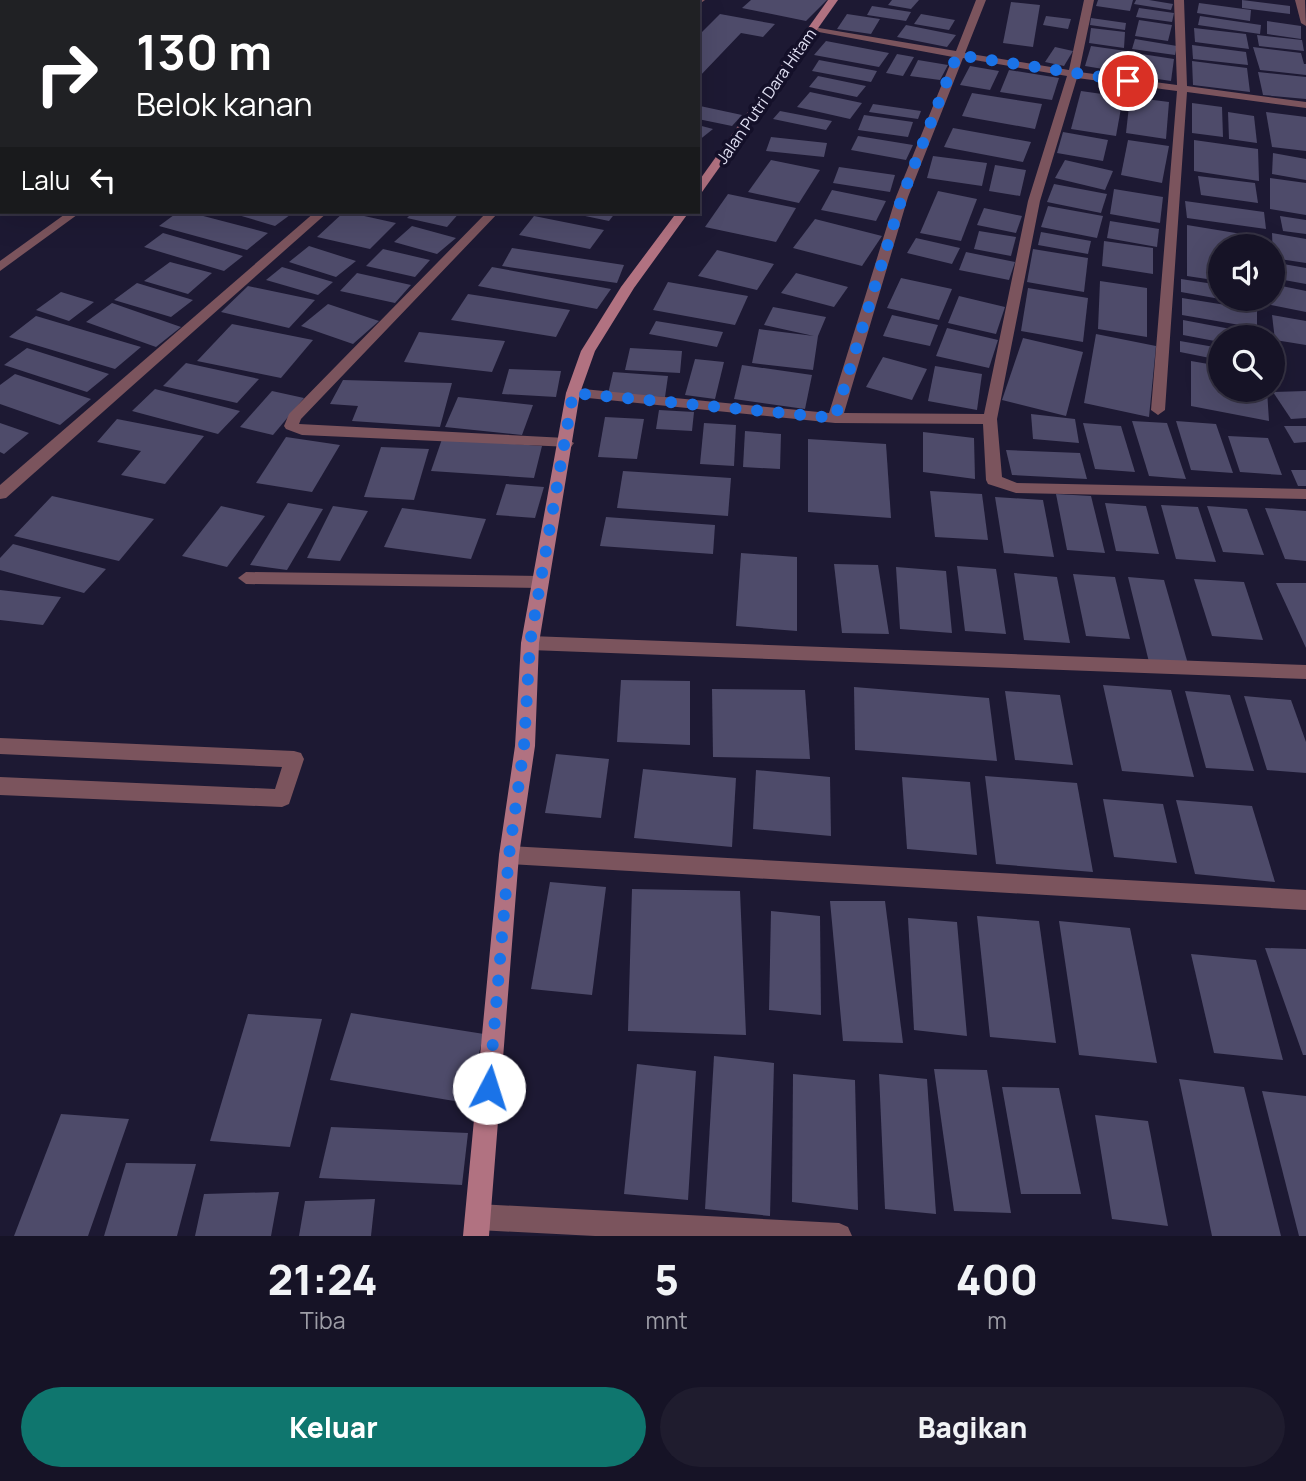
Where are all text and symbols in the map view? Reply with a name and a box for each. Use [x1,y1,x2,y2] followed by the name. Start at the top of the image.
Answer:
[136,18,272,85] text: 130 m
[711,24,821,168] street label: Jalan Putri Dara Hitam
[21,28,112,119] icon: right
[1098,51,1158,111] pin
[1109,62,1147,100] icon: arrive
[136,82,312,126] text: Belok kanan
[84,161,122,199] icon: left
[21,162,70,198] text: Lalu
[1208,234,1285,402] map controls
[1208,234,1285,311] button: sound
[1208,325,1285,402] button: search
[452,1051,526,1125] position arrow
[268,1250,378,1308] text: 21:24
[654,1250,679,1308] text: 5
[956,1250,1038,1308] text: 400
[300,1304,345,1336] text: Tiba
[645,1304,688,1336] text: mnt
[987,1304,1007,1336] text: m
[21,1387,646,1467] button: Keluar
[660,1387,1285,1467] button: Bagikan

